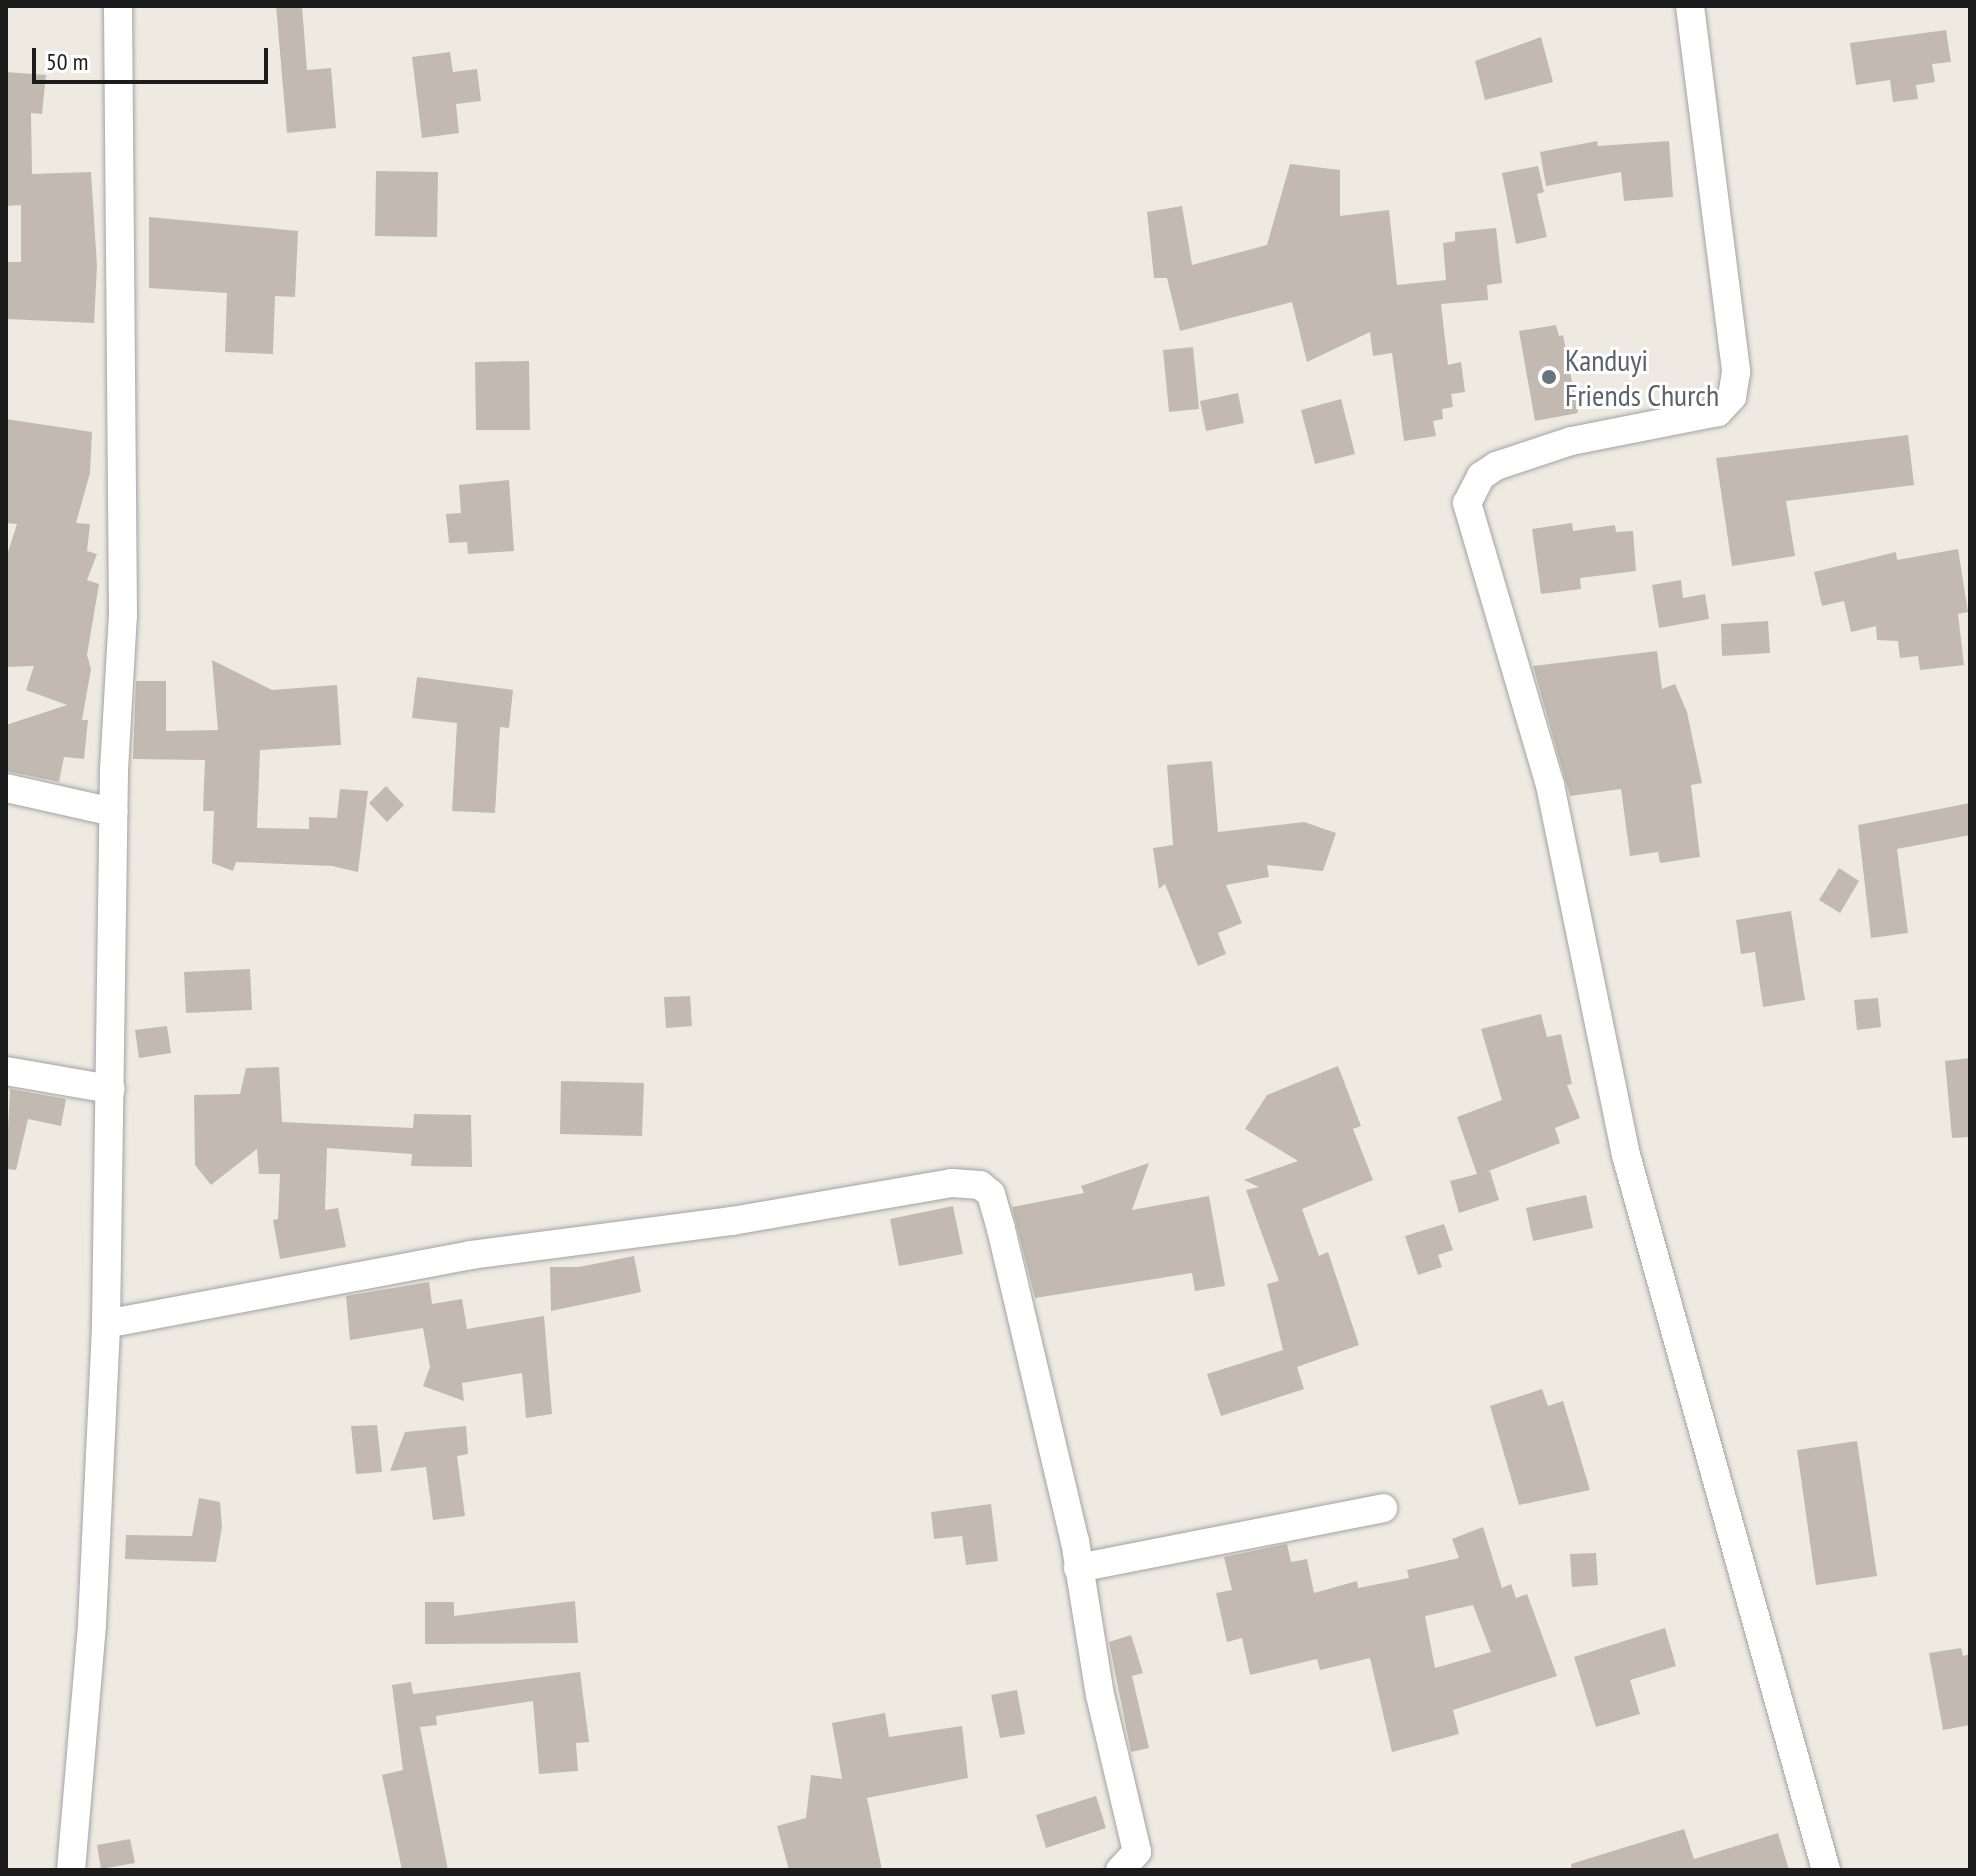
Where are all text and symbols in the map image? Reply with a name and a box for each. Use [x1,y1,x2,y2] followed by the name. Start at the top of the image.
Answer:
[36,32,272,82] scale bar
[46,46,88,77] text: 50 m
[1565,342,1719,412] place label: Kanduyi Friends Church
[1540,368,1558,386] marker: Kanduyi Friends Church

